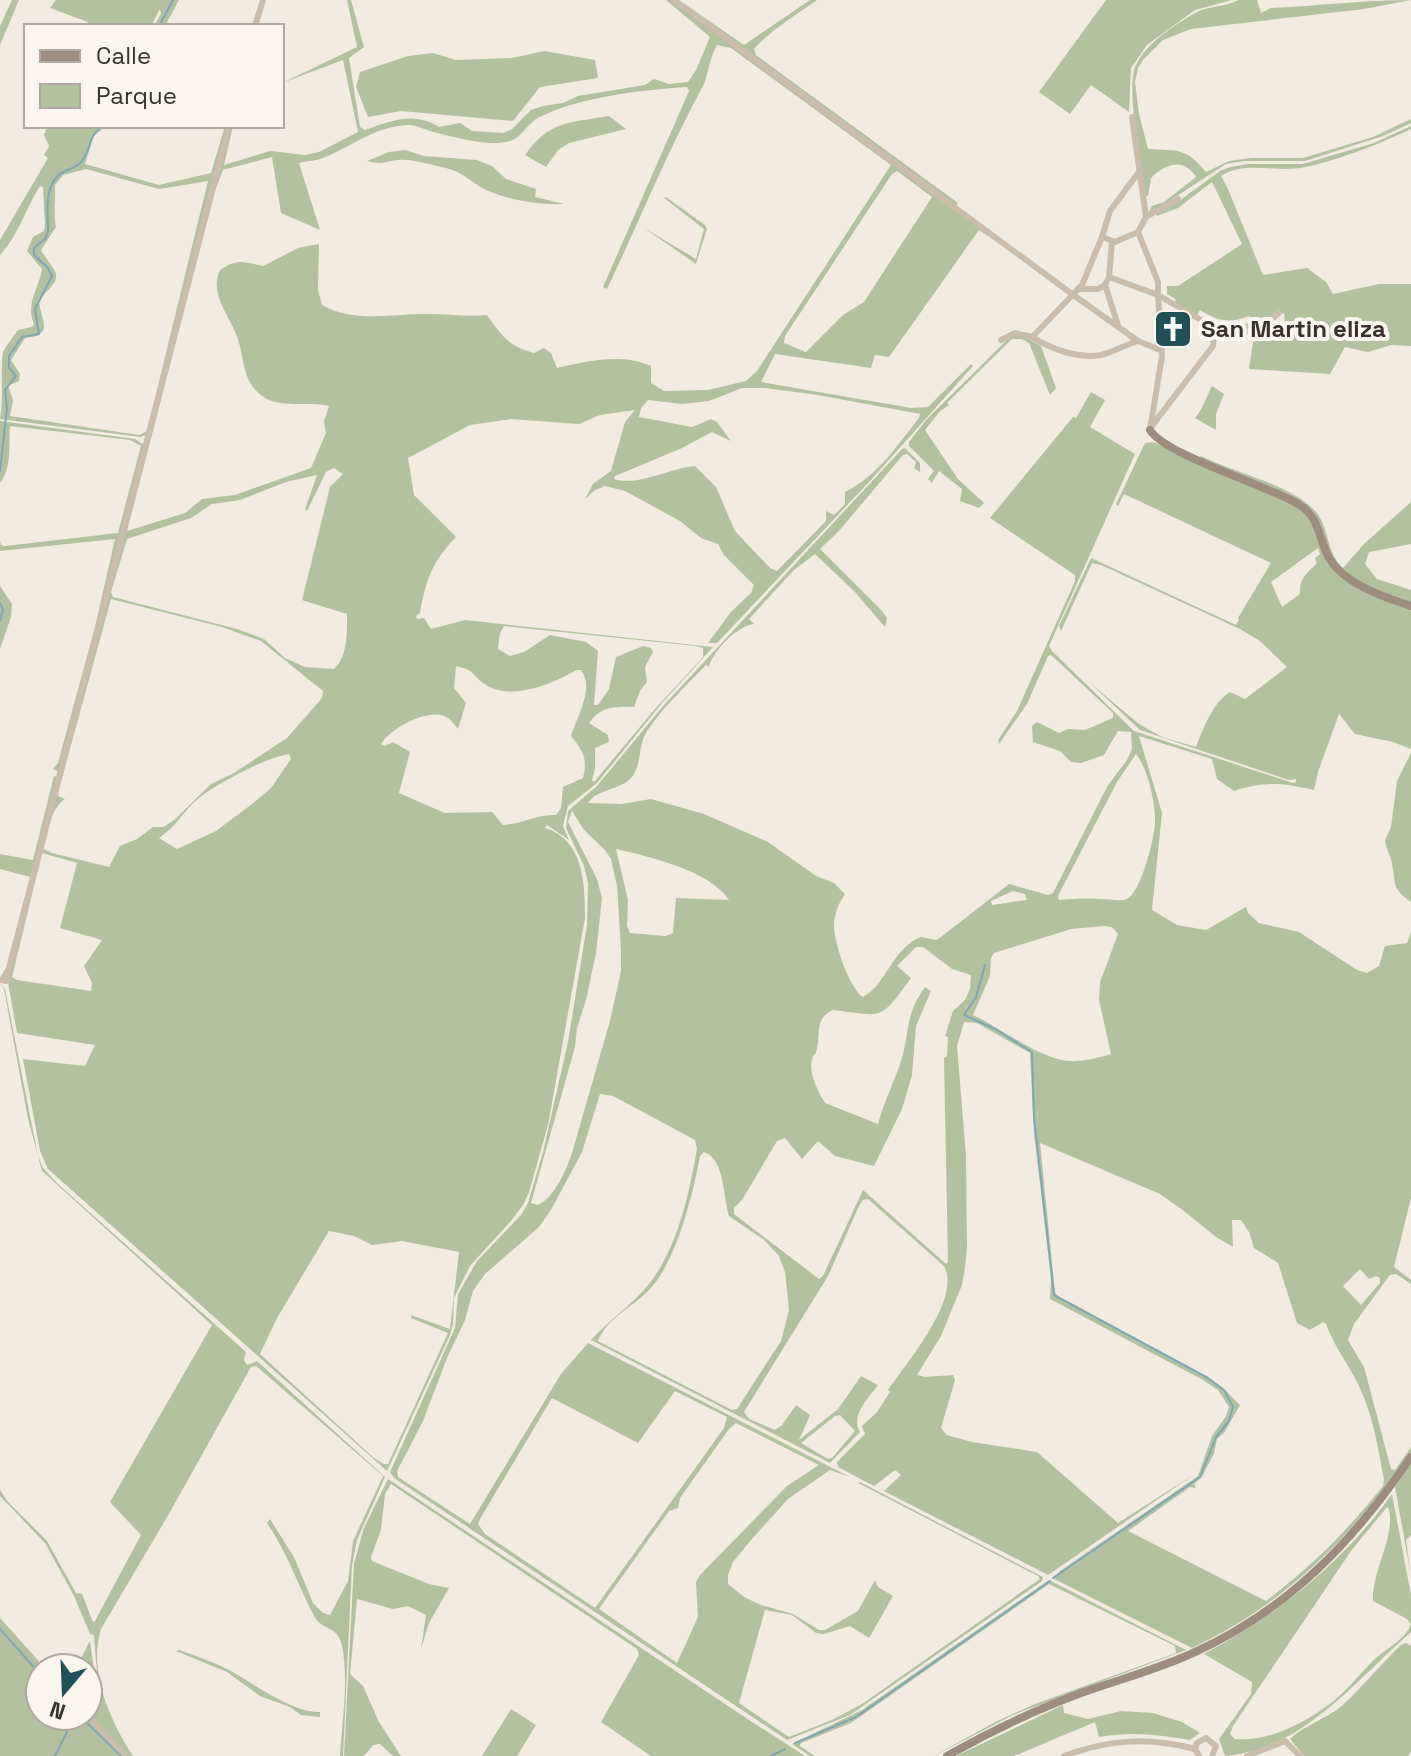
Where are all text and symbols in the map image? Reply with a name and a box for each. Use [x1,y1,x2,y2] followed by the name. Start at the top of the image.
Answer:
[24,24,284,128] legend
[96,40,151,71] text: Calle
[96,80,177,111] text: Parque
[1152,308,1194,350] church icon: San Martin eliza
[1201,313,1386,344] place label: San Martin eliza
[24,1652,104,1732] north arrow
[46,1695,69,1727] text: N

